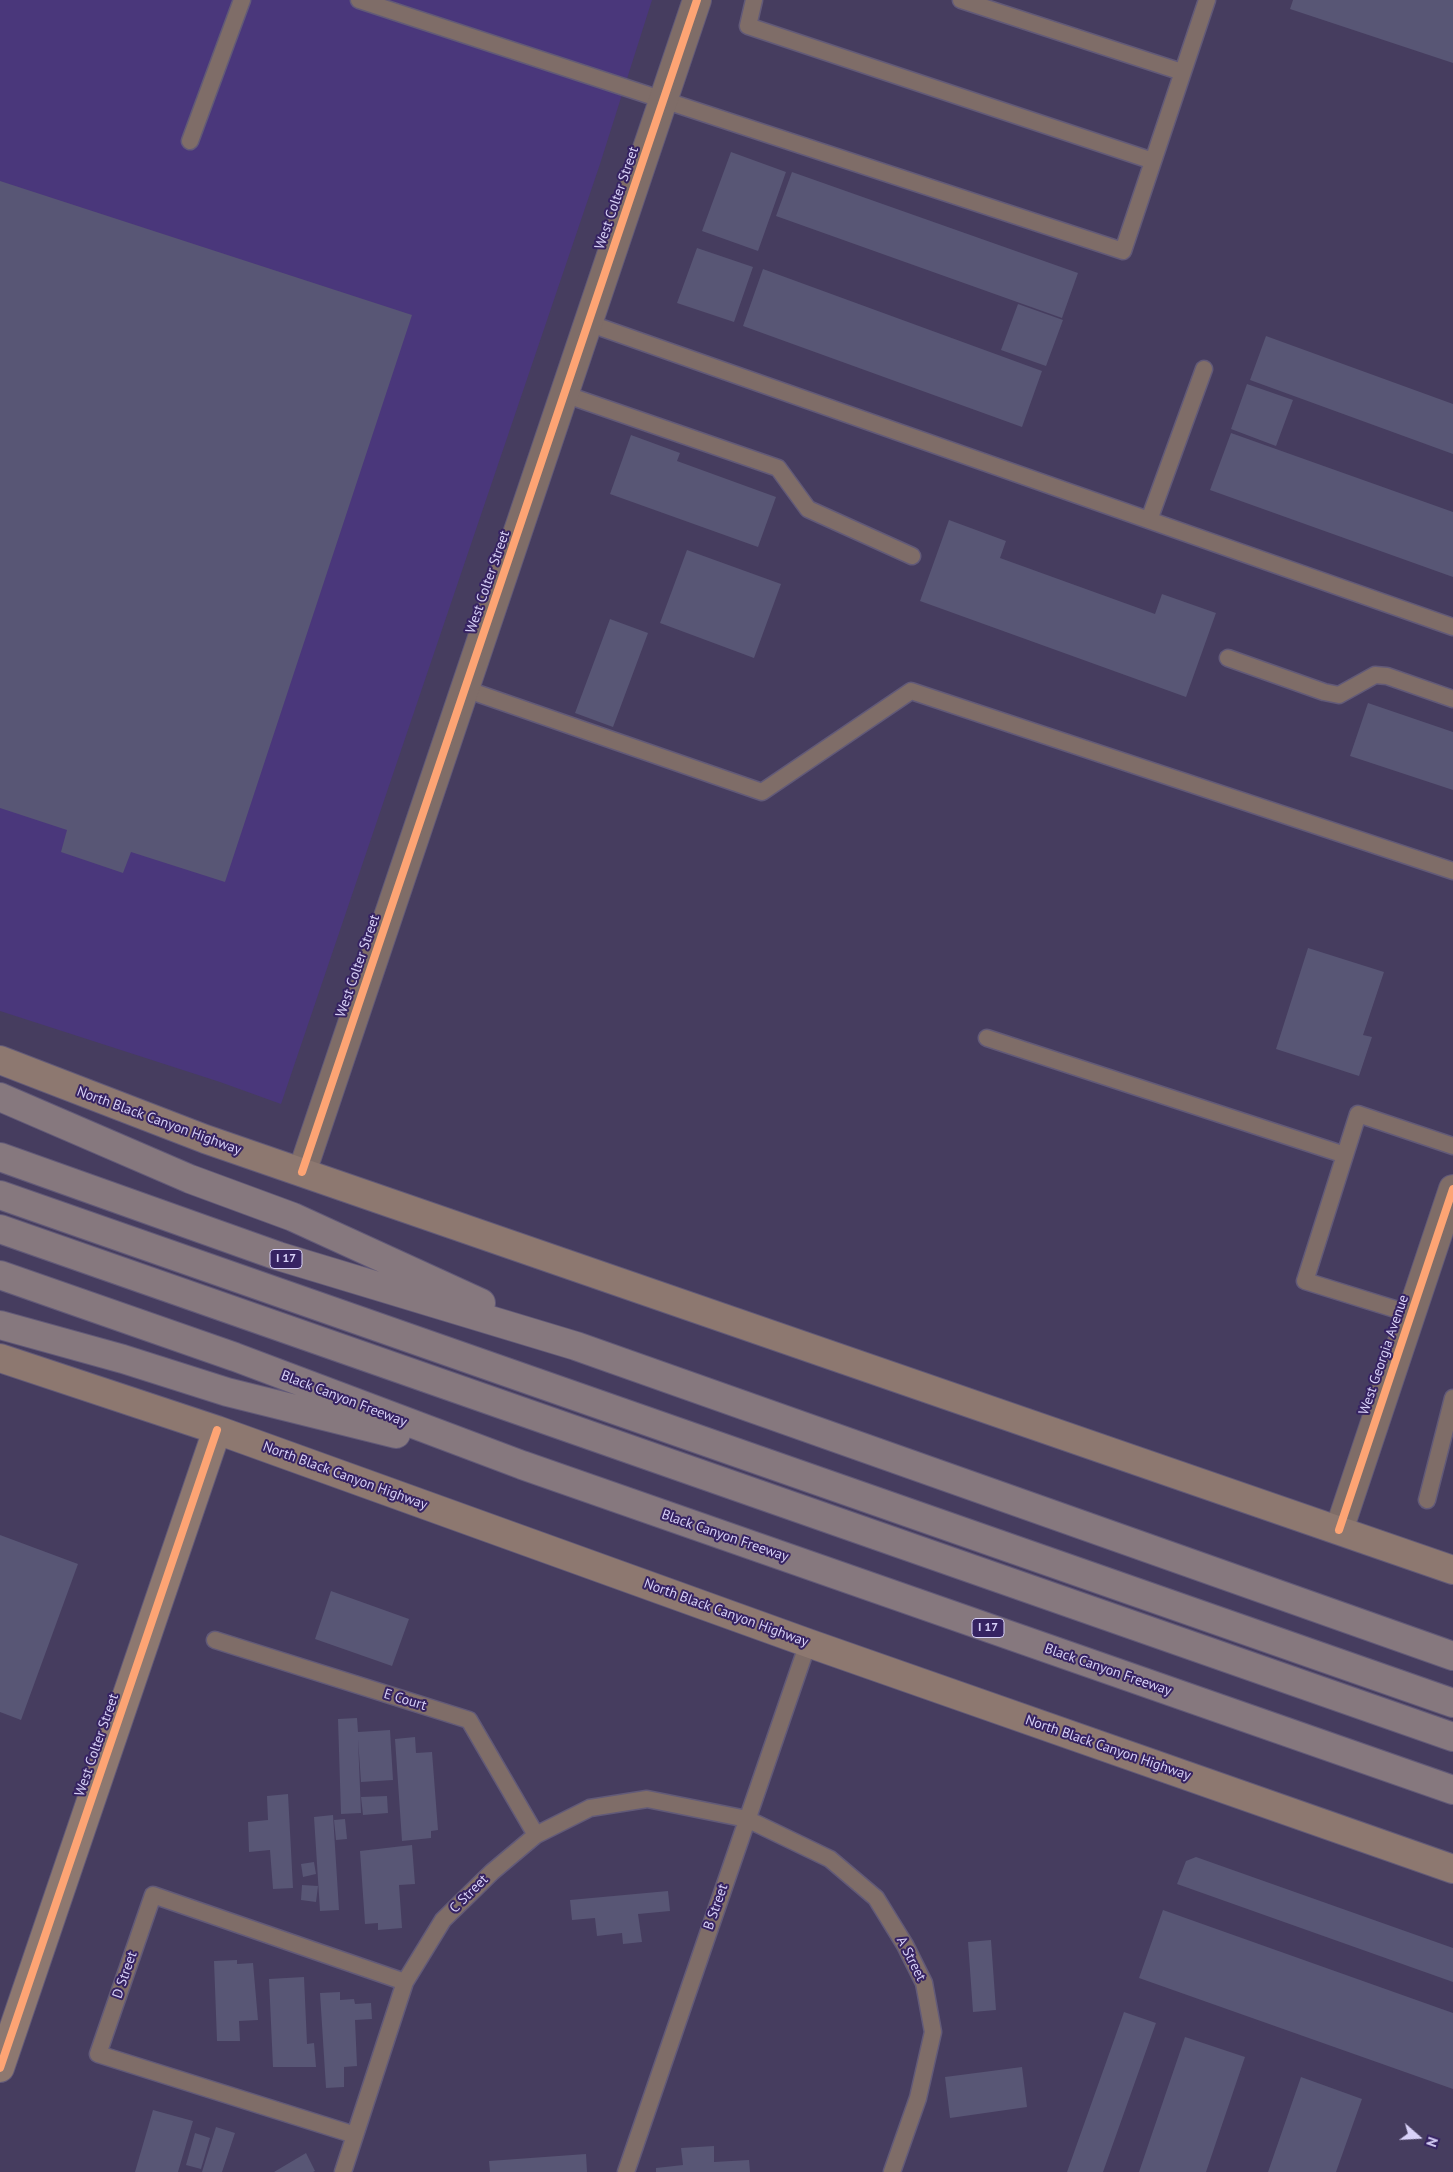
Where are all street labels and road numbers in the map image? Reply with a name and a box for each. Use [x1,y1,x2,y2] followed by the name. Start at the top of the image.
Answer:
[592,144,642,252] street label: West Colter Street
[463,528,513,636] street label: West Colter Street
[333,912,383,1020] street label: West Colter Street
[74,1083,244,1159] street label: North Black Canyon Highway
[270,1250,302,1268] road number: I 17
[1356,1293,1412,1417] street label: West Georgia Avenue
[279,1367,409,1431] street label: Black Canyon Freeway
[260,1438,430,1514] street label: North Black Canyon Highway
[659,1506,791,1566] street label: Black Canyon Freeway
[641,1575,811,1651] street label: North Black Canyon Highway
[972,1619,1004,1638] road number: I 17
[1042,1640,1174,1700] street label: Black Canyon Freeway
[382,1686,428,1714] street label: E Court
[72,1691,122,1799] street label: West Colter Street
[1023,1712,1193,1784] street label: North Black Canyon Highway
[446,1871,492,1917] street label: C Street
[700,1882,732,1932] street label: B Street
[893,1934,929,1984] street label: A Street
[109,1949,141,2001] street label: D Street

